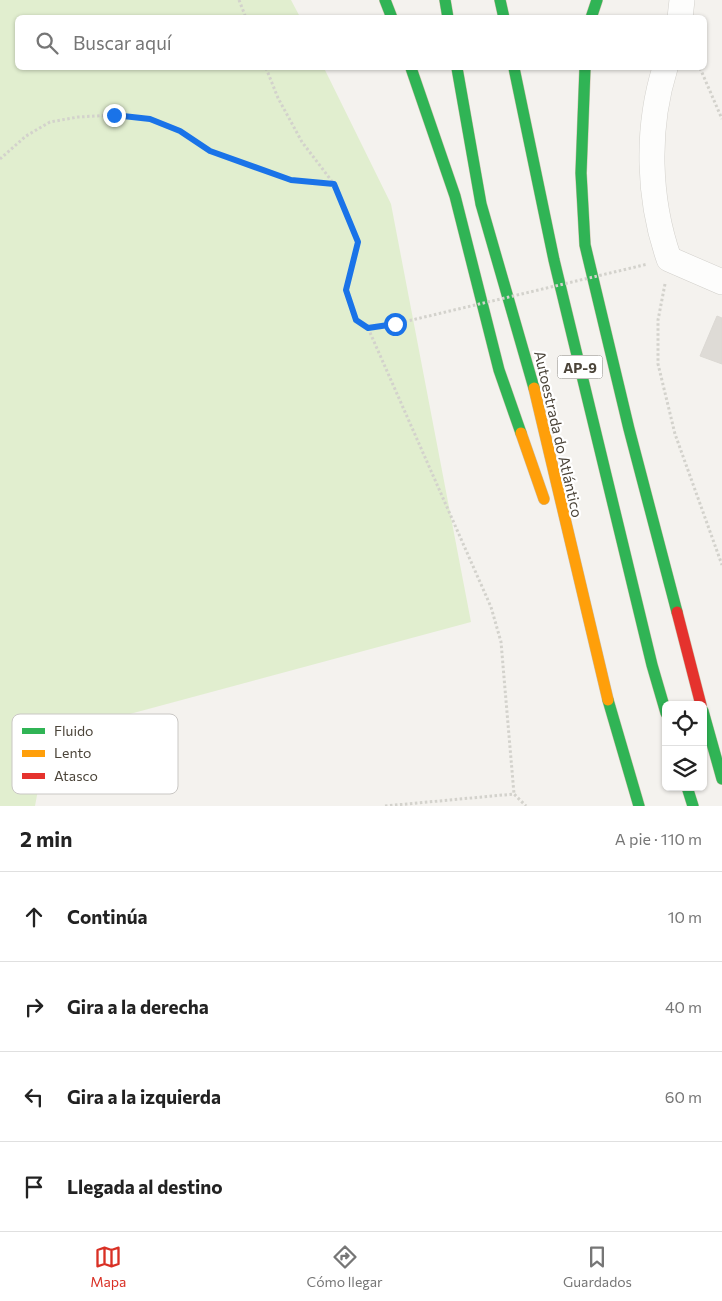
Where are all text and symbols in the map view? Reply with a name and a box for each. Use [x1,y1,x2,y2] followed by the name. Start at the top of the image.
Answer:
[15,15,707,70] search box
[33,29,61,57] icon: search
[73,31,172,54] text: Buscar aquí
[103,104,126,127] route end
[384,313,407,336] route start
[531,349,587,519] street label: Autoestrada do Atlántico
[558,356,602,378] road number: AP-9
[662,701,707,791] map controls
[662,701,707,746] button: locate
[12,714,178,794] legend
[54,722,93,739] text: Fluido
[54,744,91,761] text: Lento
[662,746,707,791] button: layers
[54,767,98,784] text: Atasco
[20,826,72,851] text: 2 min
[615,829,702,848] text: A pie · 110 m
[20,903,48,931] icon: ahead
[67,905,148,928] text: Continúa
[668,907,702,926] text: 10 m
[20,993,48,1021] icon: right
[67,995,209,1018] text: Gira a la derecha
[665,997,702,1016] text: 40 m
[20,1083,48,1111] icon: left
[67,1085,221,1108] text: Gira a la izquierda
[665,1087,702,1106] text: 60 m
[20,1173,48,1201] icon: arrive
[67,1175,223,1198] text: Llegada al destino
[90,1243,126,1290] tab: Mapa
[307,1243,383,1290] tab: Cómo llegar
[563,1243,632,1290] tab: Guardados

